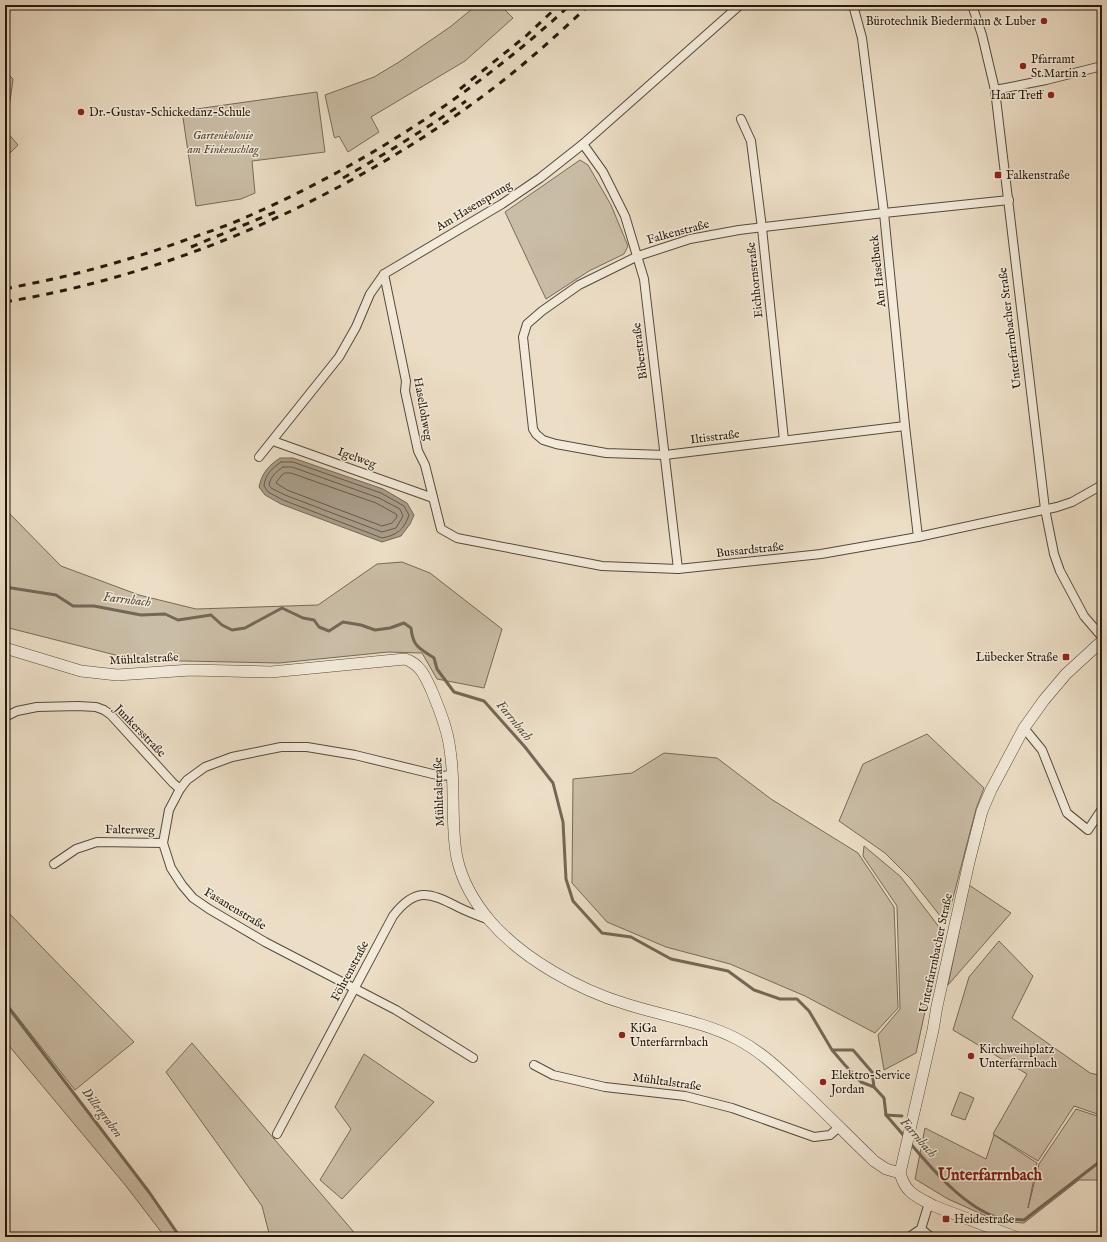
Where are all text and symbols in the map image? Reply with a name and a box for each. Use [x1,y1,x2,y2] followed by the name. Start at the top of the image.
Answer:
[866,14,1037,29] place label: Bürotechnik Biedermann & Luber
[1039,16,1049,26] marker: Bürotechnik Biedermann & Luber
[1031,52,1087,81] place label: Pfarramt St.Martin 2
[1018,61,1028,71] marker: Pfarramt St.Martin 2
[990,88,1045,103] place label: Haar Treff
[1046,90,1056,100] marker: Haar Treff
[89,105,251,120] place label: Dr.-Gustav-Schickedanz-Schule
[76,107,86,117] marker: Dr.-Gustav-Schickedanz-Schule
[186,128,259,158] park label: Gartenkolonie am Finkenschlag
[1006,168,1070,183] place label: Falkenstraße
[993,170,1003,180] marker: Falkenstraße
[432,177,516,236] street label: Am Hasensprung
[645,216,711,247] street label: Falkenstraße
[867,234,889,309] street label: Am Haselbuck
[744,241,766,319] street label: Eichhornstraße
[995,266,1025,390] street label: Unterfarrnbacher Straße
[629,321,651,380] street label: Biberstraße
[410,376,436,442] street label: Hasellohweg
[689,426,741,447] street label: Iltisstraße
[336,444,379,472] street label: Igelweg
[715,539,785,561] street label: Bussardstraße
[102,589,152,611] water label: Farrnbach
[109,650,179,668] street label: Mühltalstraße
[976,650,1058,665] place label: Lübecker Straße
[1061,652,1071,662] marker: Lübecker Straße
[492,697,536,745] water label: Farrnbach
[109,700,169,761] street label: Junkersstraße
[430,757,448,827] street label: Mühltalstraße
[105,822,156,838] street label: Falterweg
[201,885,269,934] street label: Fasanenstraße
[916,891,956,1014] street label: Unterfarrnbacher Straße
[328,938,372,1004] street label: Föhrenstraße
[630,1021,709,1050] place label: KiGa Unterfarrnbach
[617,1030,627,1040] marker: KiGa Unterfarrnbach
[979,1042,1058,1071] place label: Kirchweihplatz Unterfarrnbach
[966,1051,976,1061] marker: Kirchweihplatz Unterfarrnbach
[829,1068,911,1098] place label: Elektro-Service Jordan
[632,1070,703,1094] street label: Mühltalstraße
[818,1077,828,1087] marker: Elektro-Service Jordan
[77,1085,126,1142] water label: Dillergraben
[896,1114,940,1162] water label: Farrnbach
[937,1166,1043,1186] district label: Unterfarrnbach
[954,1212,1015,1227] place label: Heidestraße
[941,1214,951,1224] marker: Heidestraße

